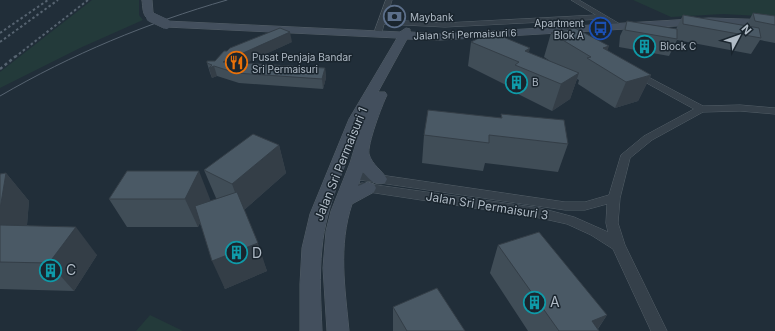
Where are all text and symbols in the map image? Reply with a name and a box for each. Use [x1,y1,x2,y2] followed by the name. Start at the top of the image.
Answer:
[381,4,407,30] bank icon: Maybank
[410,11,454,23] place label: Maybank
[587,16,613,42] bus stop icon: Apartment Blok A
[719,16,759,56] north arrow
[534,17,585,41] place label: Apartment Blok A
[739,22,755,37] text: N
[413,26,517,42] street label: Jalan Sri Permaisuri 6
[631,33,657,59] building icon: Block C
[660,40,696,52] place label: Block C
[223,50,249,76] restaurant icon: Pusat Penjaja Bandar Sri Permaisuri
[252,51,352,75] place label: Pusat Penjaja Bandar Sri Permaisuri
[504,69,530,95] building icon: B
[532,76,539,88] place label: B
[311,105,370,223] street label: Jalan Sri Permaisuri 1
[425,188,549,223] street label: Jalan Sri Permaisuri 3
[224,240,250,266] building icon: D
[252,244,262,261] place label: D
[37,257,63,283] building icon: C
[66,261,76,278] place label: C
[521,289,547,315] building icon: A
[550,293,560,310] place label: A

